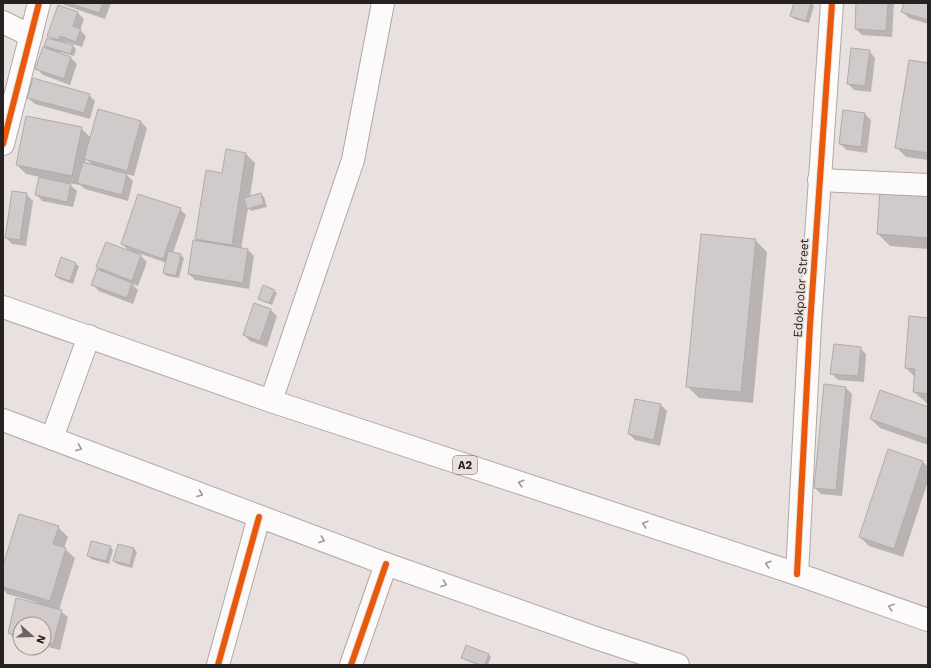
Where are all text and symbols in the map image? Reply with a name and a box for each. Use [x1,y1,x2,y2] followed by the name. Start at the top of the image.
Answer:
[791,238,811,338] street label: Edokpolor Street
[75,443,82,451] one-way arrow
[453,456,477,474] road number: A2
[518,479,525,488] one-way arrow
[197,490,204,498] one-way arrow
[641,520,648,529] one-way arrow
[318,535,325,544] one-way arrow
[765,561,772,569] one-way arrow
[441,580,448,588] one-way arrow
[888,603,895,612] one-way arrow
[12,616,52,656] north arrow
[33,633,48,645] text: N

